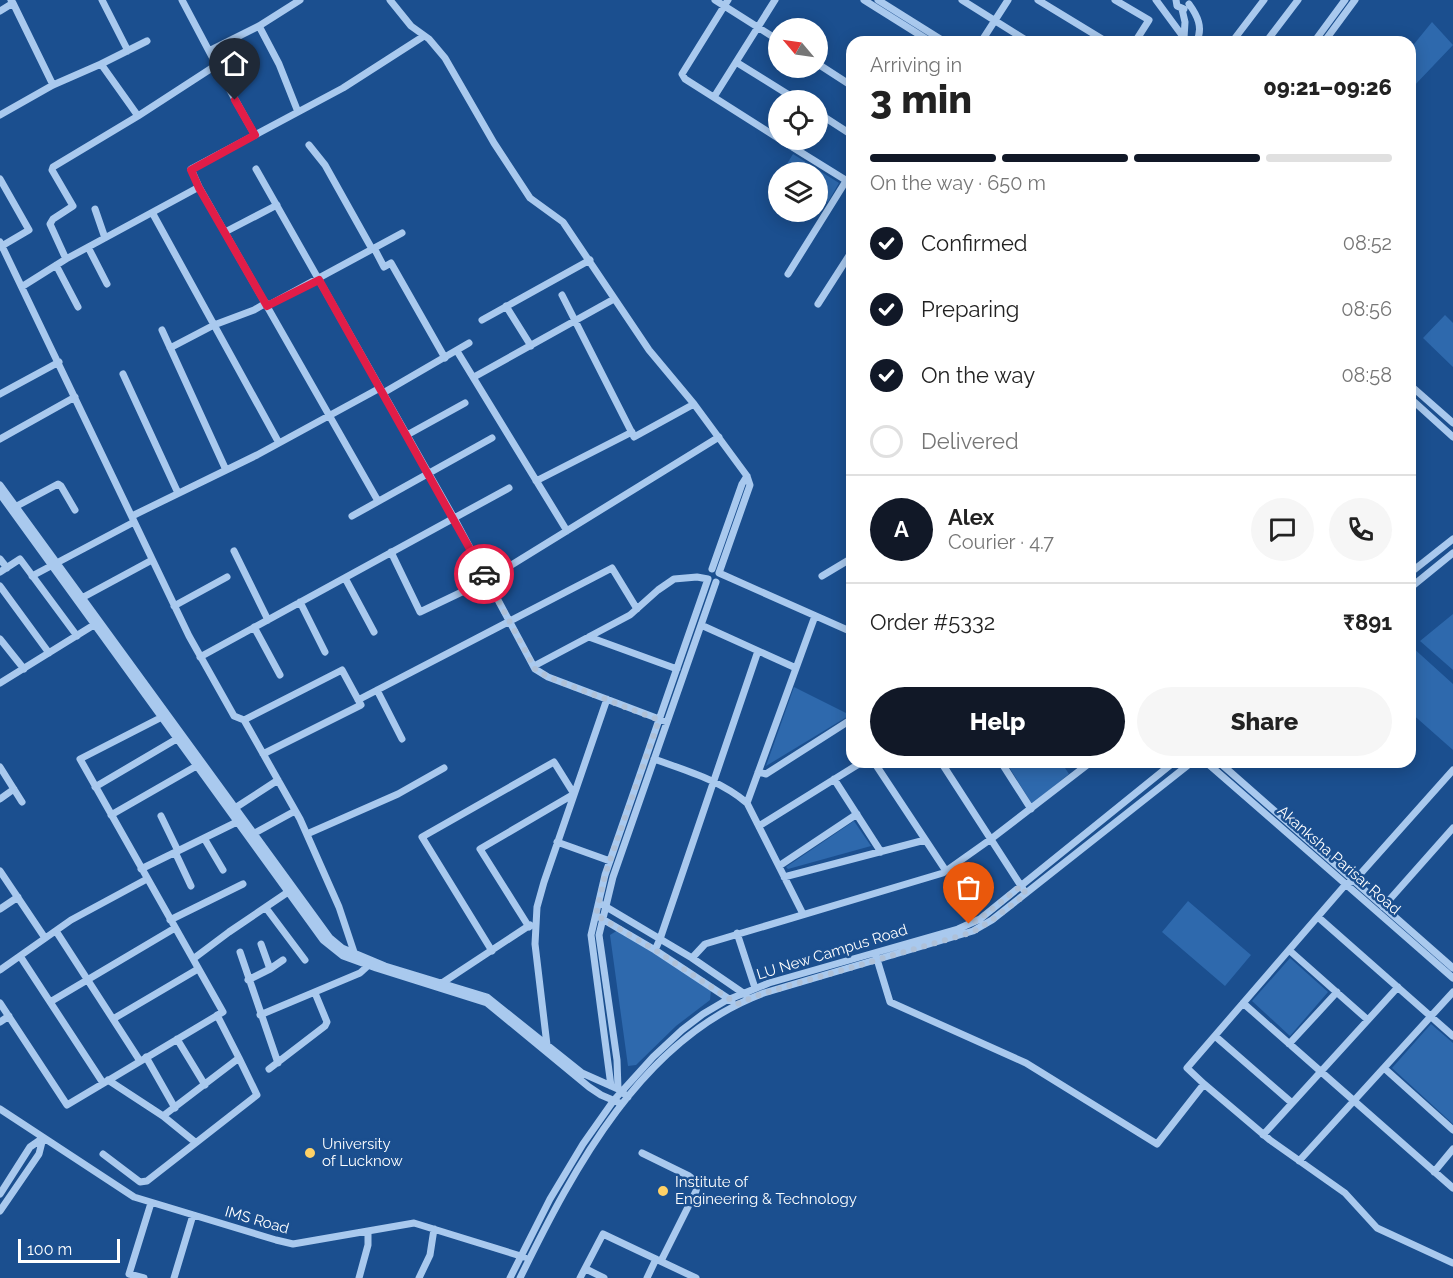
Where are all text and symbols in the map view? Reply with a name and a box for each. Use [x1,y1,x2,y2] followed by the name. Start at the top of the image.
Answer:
[768,18,828,78] north arrow
[768,18,828,222] map controls
[209,38,260,100] pin
[218,47,251,80] icon: home
[870,53,962,77] text: Arriving in
[1263,74,1392,100] text: 09:21–09:26
[870,76,972,122] text: 3 min
[768,90,828,150] button: locate
[768,162,828,222] button: layers
[870,171,1046,195] text: On the way · 650 m
[870,227,903,260] icon: check
[921,230,1028,256] text: Confirmed
[1343,231,1392,255] text: 08:52
[870,293,903,326] icon: check
[921,296,1019,322] text: Preparing
[1341,297,1392,321] text: 08:56
[870,359,903,392] icon: check
[921,362,1035,388] text: On the way
[1341,363,1392,387] text: 08:58
[921,428,1019,454] text: Delivered
[1251,498,1314,561] button: chat
[1329,498,1392,561] button: phone
[948,504,994,530] text: Alex
[894,516,909,542] text: A
[948,530,1054,554] text: Courier · 4.7
[454,544,514,604] courier
[468,558,501,591] icon: car
[870,609,995,635] text: Order #5332
[1343,609,1392,635] text: ₹891
[870,687,1125,756] button: Help
[1137,687,1392,756] button: Share
[1274,802,1404,918] street label: Akanksha Parisar Road
[943,862,994,924] pin
[952,871,985,904] icon: bag
[755,921,909,983] street label: LU New Campus Road
[322,1135,403,1170] place label: University of Lucknow
[303,1146,317,1160] marker: University of Lucknow
[675,1173,857,1208] place label: Institute of Engineering & Technology
[656,1184,670,1198] marker: Institute of Engineering & Technology
[223,1202,291,1238] street label: IMS Road
[18,1236,120,1264] scale bar
[27,1240,72,1259] text: 100 m

